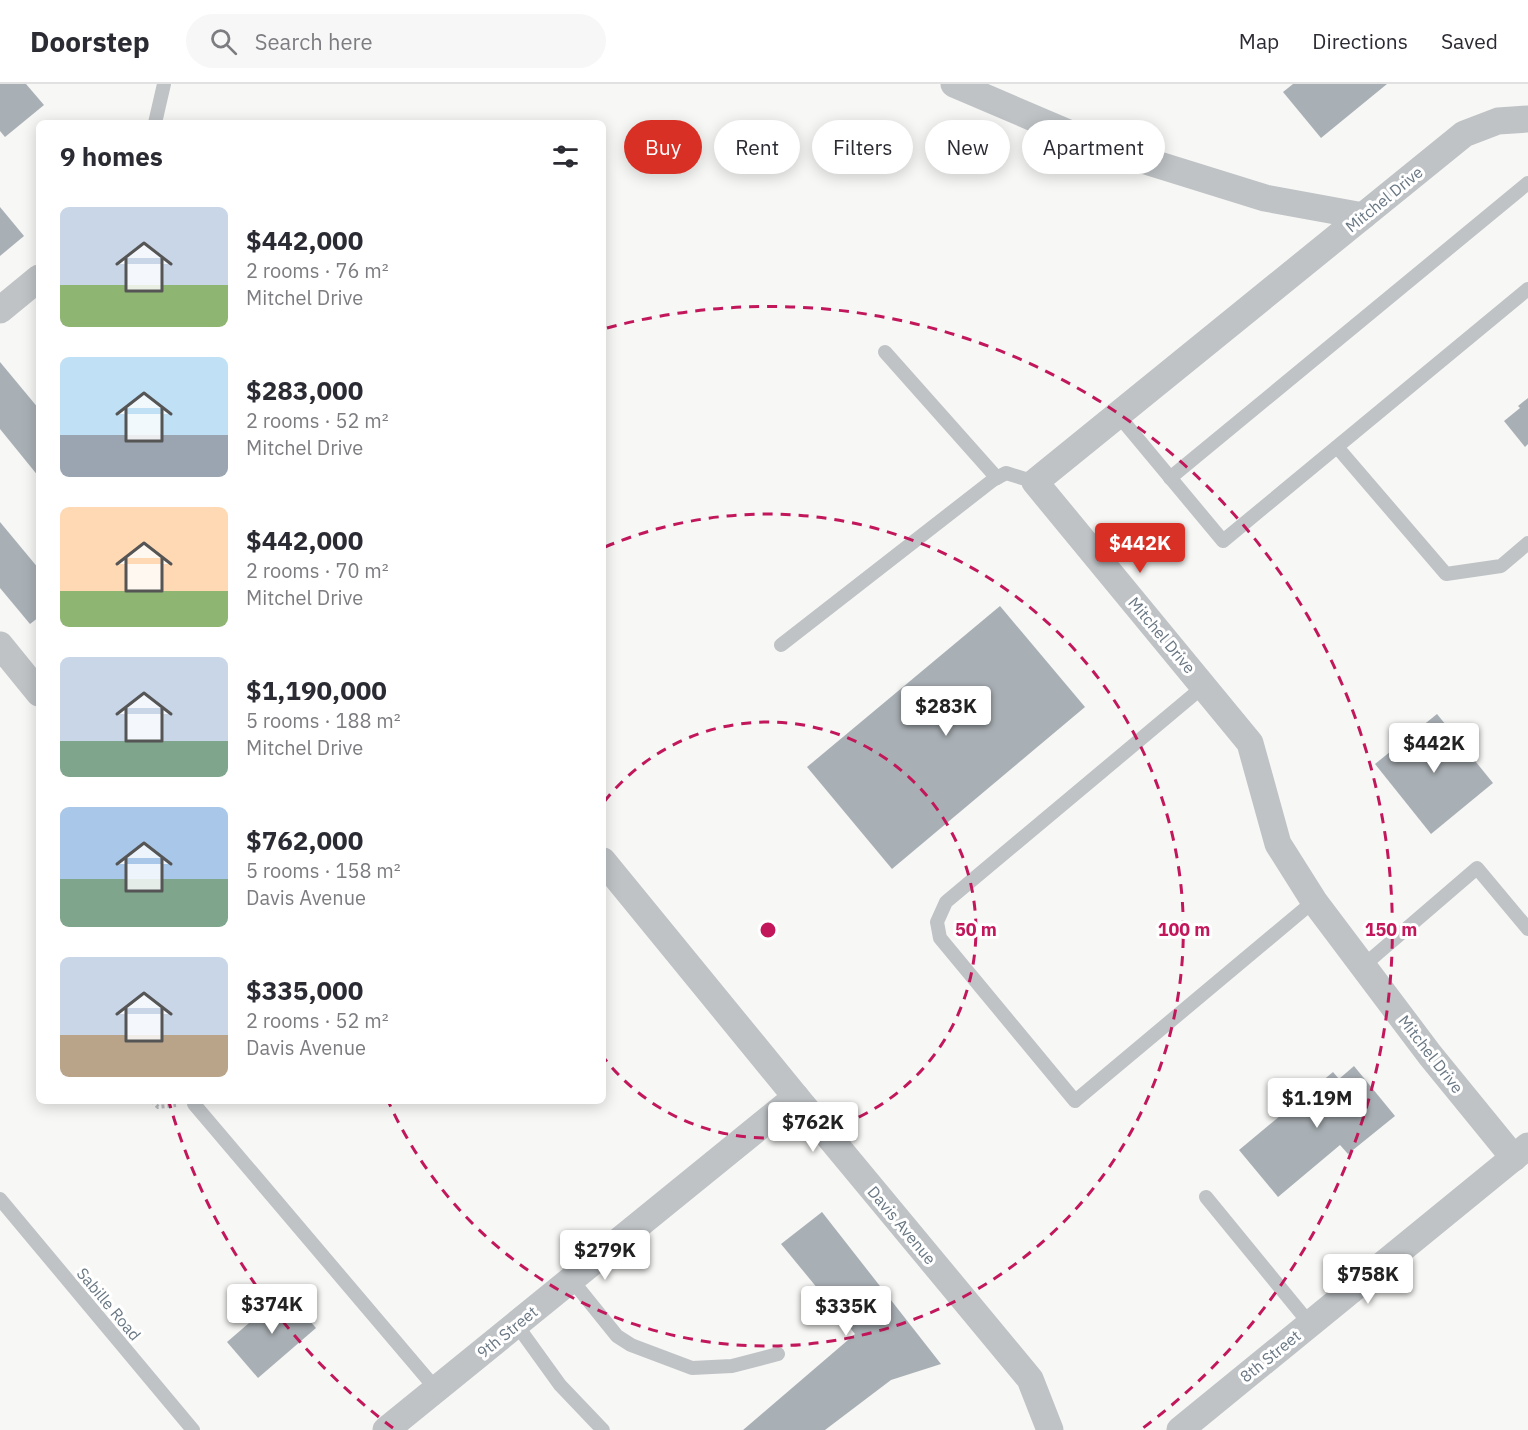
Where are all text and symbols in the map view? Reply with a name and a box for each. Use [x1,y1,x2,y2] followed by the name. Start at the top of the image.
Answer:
[186,14,606,68] search box
[30,23,150,60] text: Doorstep
[207,25,240,58] icon: search
[255,27,373,56] text: Search here
[1239,27,1279,55] text: Map
[1312,27,1408,55] text: Directions
[1441,27,1498,55] text: Saved
[624,120,702,174] chip: Buy
[714,120,800,174] chip: Rent
[812,120,913,174] chip: Filters
[925,120,1010,174] chip: New
[1022,120,1165,174] chip: Apartment
[60,139,163,173] text: 9 homes
[549,140,582,173] icon: filters
[1341,162,1427,236] street label: Mitchel Drive
[246,223,363,257] text: $442,000
[108,231,180,303] icon: home
[246,257,389,284] text: 2 rooms · 76 m²
[246,284,363,311] text: Mitchel Drive
[246,373,363,407] text: $283,000
[108,381,180,453] icon: home
[246,407,389,434] text: 2 rooms · 52 m²
[246,434,363,461] text: Mitchel Drive
[246,523,363,557] text: $442,000
[1098,523,1182,574] pin: $442K
[1109,529,1171,556] text: $442K
[108,531,180,603] icon: home
[246,557,389,584] text: 2 rooms · 70 m²
[246,584,363,611] text: Mitchel Drive
[1124,593,1200,677] street label: Mitchel Drive
[246,673,387,707] text: $1,190,000
[108,681,180,753] icon: home
[904,686,988,737] pin: $283K
[915,692,977,719] text: $283K
[246,707,401,734] text: 5 rooms · 188 m²
[1392,723,1476,774] pin: $442K
[1403,729,1465,756] text: $442K
[246,734,363,761] text: Mitchel Drive
[246,823,363,857] text: $762,000
[108,831,180,903] icon: home
[246,857,401,884] text: 5 rooms · 158 m²
[246,884,366,911] text: Davis Avenue
[955,918,997,941] text: 50 m
[1158,918,1210,941] text: 100 m
[1365,918,1417,941] text: 150 m
[758,920,778,940] centre of rings
[246,973,363,1007] text: $335,000
[108,981,180,1053] icon: home
[246,1007,389,1034] text: 2 rooms · 52 m²
[1394,1011,1468,1097] street label: Mitchel Drive
[246,1034,366,1061] text: Davis Avenue
[1268,1078,1366,1129] pin: $1.19M
[1282,1084,1352,1111] text: $1.19M
[771,1102,855,1153] pin: $762K
[782,1108,844,1135] text: $762K
[863,1182,941,1268] street label: Davis Avenue
[563,1230,647,1281] pin: $279K
[574,1236,636,1263] text: $279K
[1326,1254,1410,1305] pin: $758K
[1337,1260,1399,1287] text: $758K
[73,1263,145,1345] street label: Sabille Road
[230,1284,314,1335] pin: $374K
[804,1286,888,1337] pin: $335K
[241,1290,303,1317] text: $374K
[815,1292,877,1319] text: $335K
[473,1302,541,1362] street label: 9th Street
[1236,1326,1304,1386] street label: 8th Street

